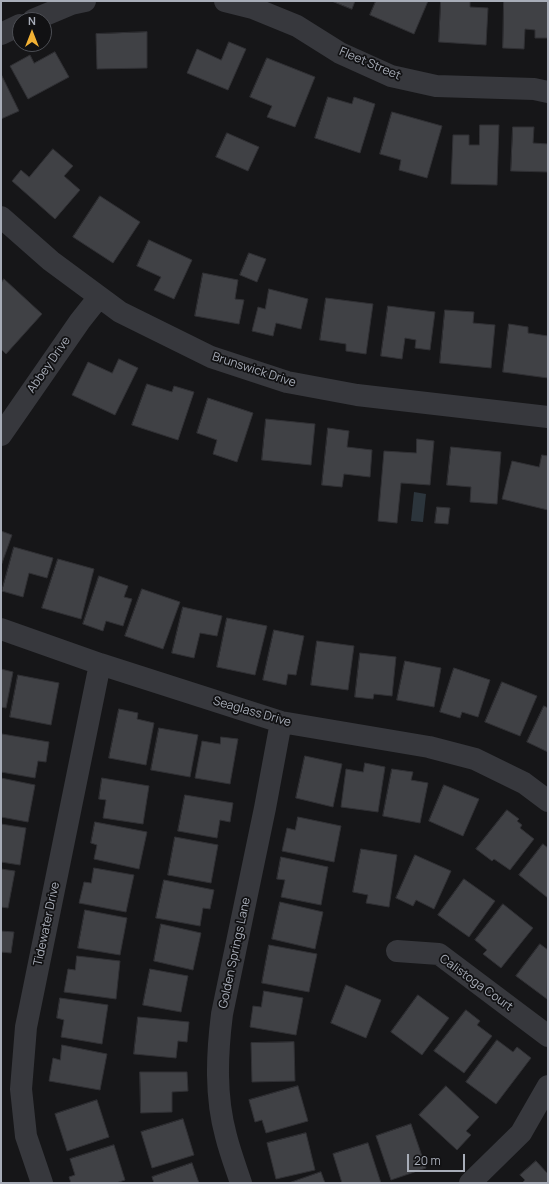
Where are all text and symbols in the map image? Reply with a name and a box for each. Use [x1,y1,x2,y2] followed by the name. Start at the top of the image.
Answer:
[12,12,52,52] north arrow
[28,13,36,28] text: N
[337,45,403,83] street label: Fleet Street
[24,334,74,396] street label: Abbey Drive
[210,350,298,390] street label: Brunswick Drive
[211,694,293,730] street label: Seaglass Drive
[31,881,63,967] street label: Tidewater Drive
[216,896,254,1010] street label: Golden Springs Lane
[437,952,515,1014] street label: Calistoga Court
[409,1146,467,1172] scale bar
[414,1152,441,1169] text: 20 m

